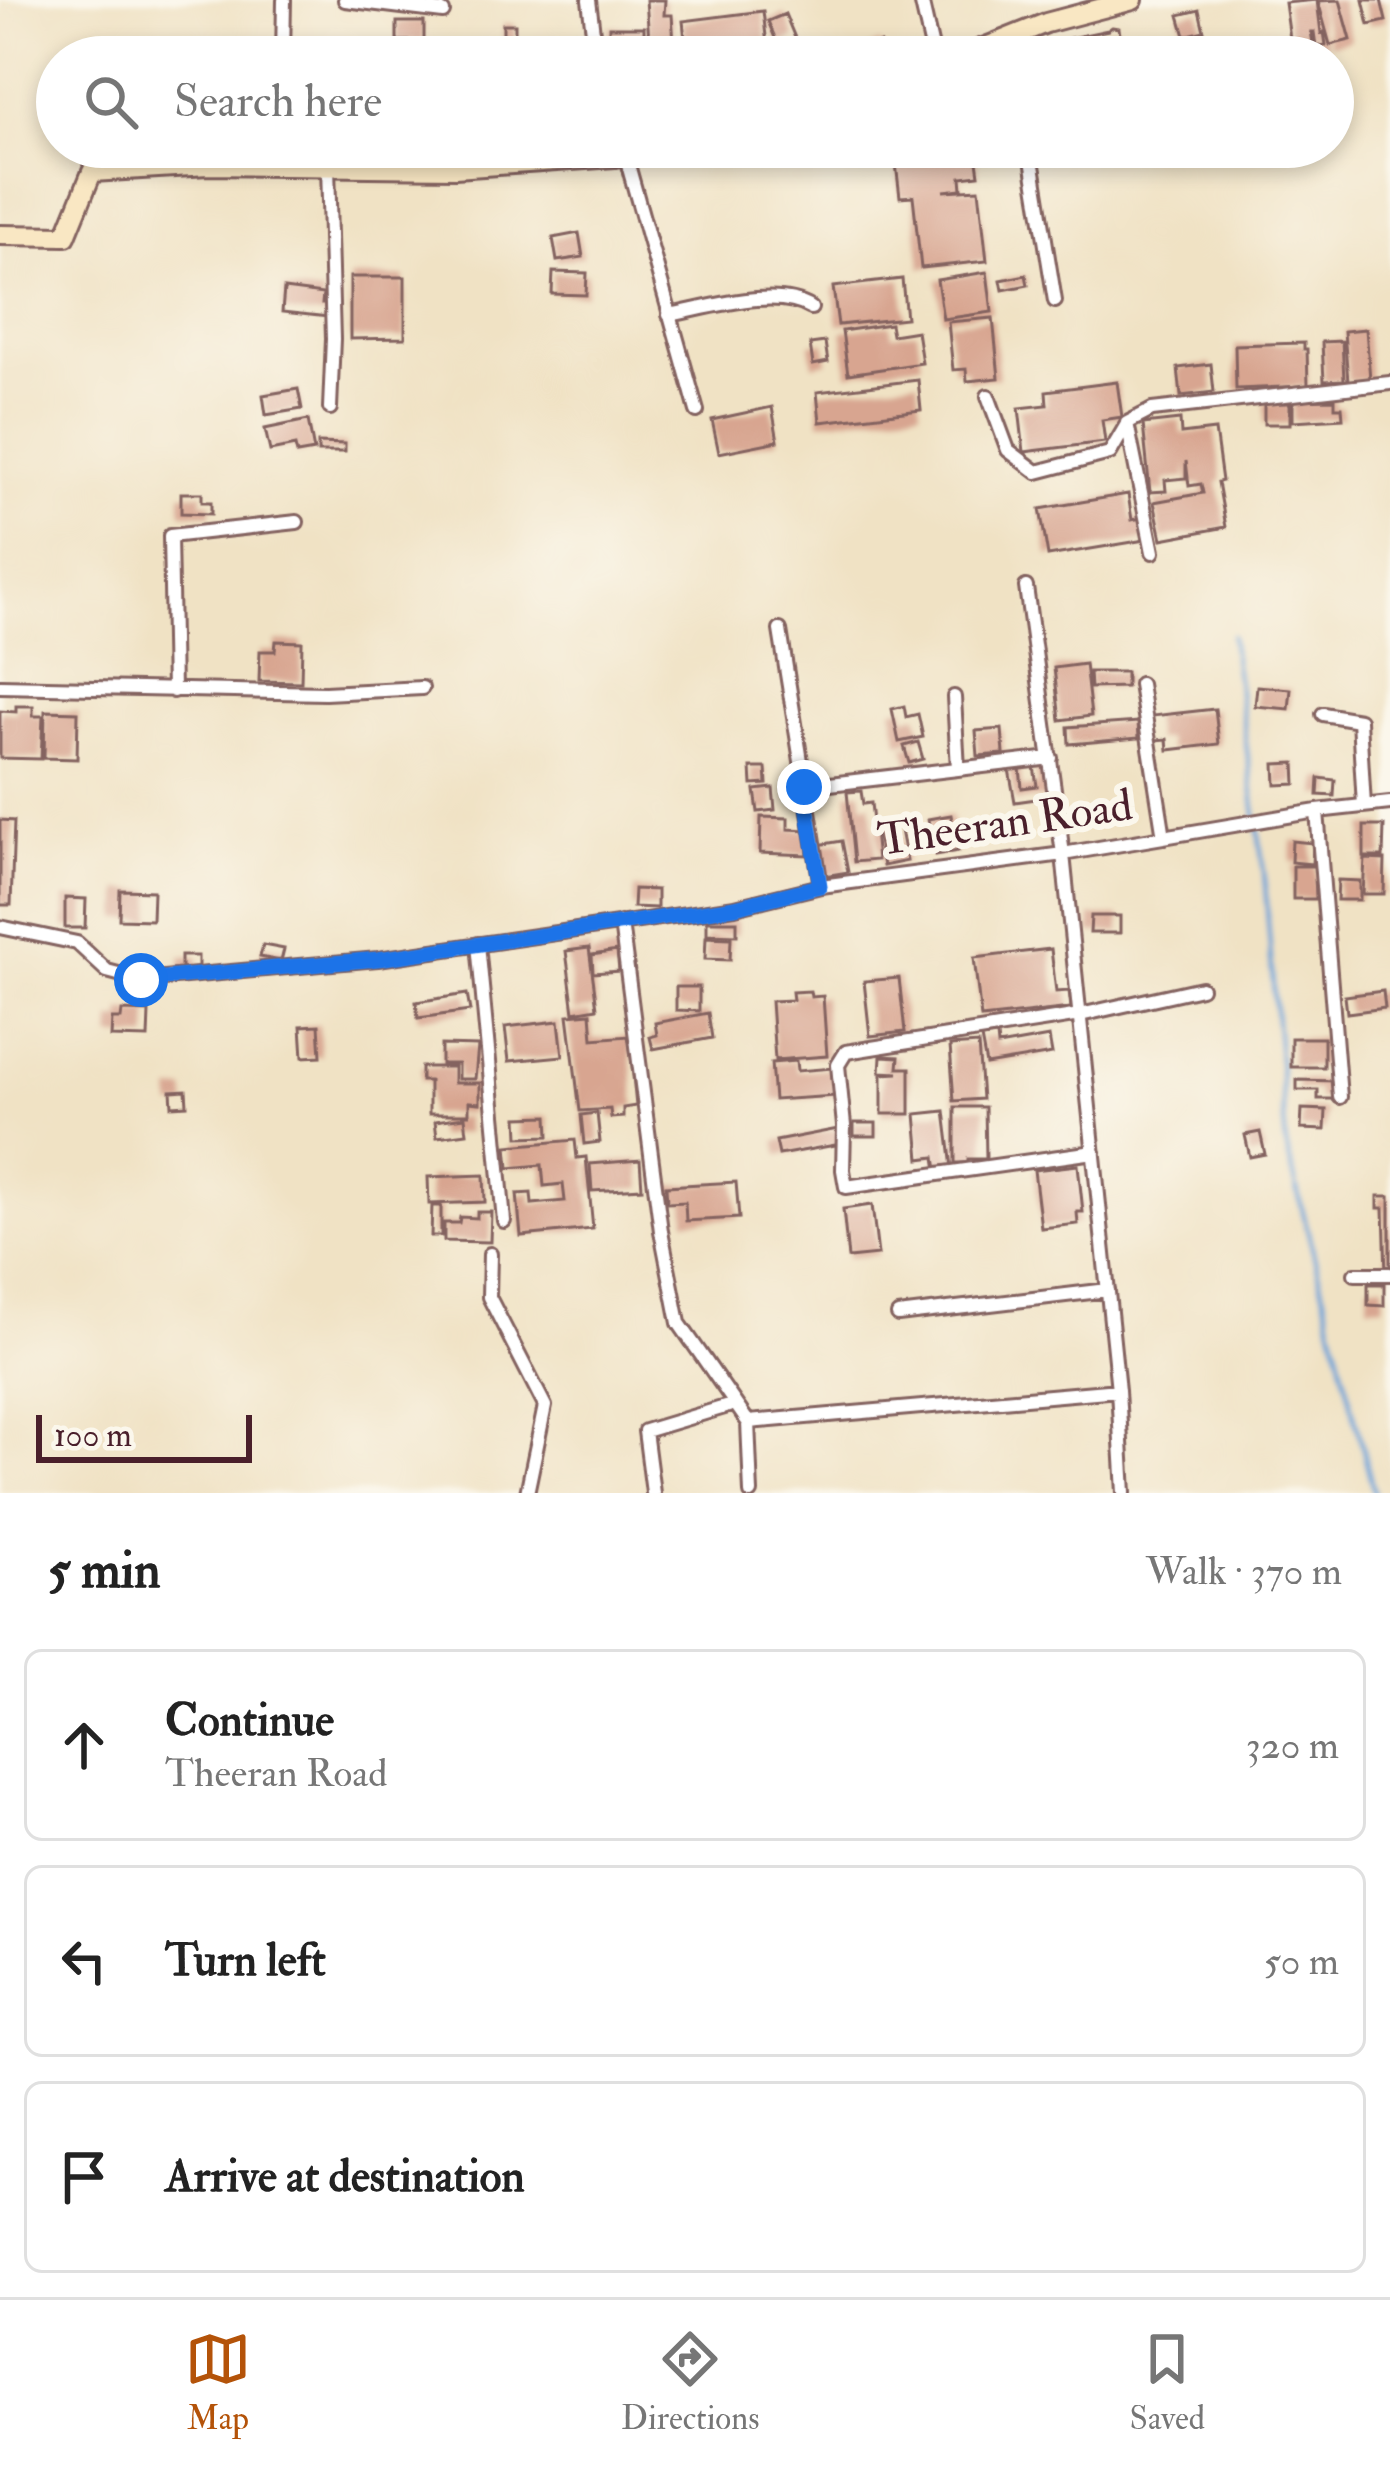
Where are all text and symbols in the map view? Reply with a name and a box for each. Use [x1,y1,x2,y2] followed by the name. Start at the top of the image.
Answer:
[36,36,1354,168] search box
[78,69,144,135] icon: search
[174,74,382,130] text: Search here
[777,760,831,814] route end
[874,777,1136,869] street label: Theeran Road
[114,953,168,1007] route start
[36,1409,252,1462] scale bar
[54,1415,132,1456] text: 100 m
[48,1539,161,1603] text: 5 min
[1146,1547,1342,1596] text: Walk · 370 m
[165,1693,334,1749] text: Continue
[51,1712,117,1778] icon: ahead
[1246,1721,1339,1770] text: 320 m
[165,1749,387,1798] text: Theeran Road
[51,1928,117,1994] icon: left
[165,1933,326,1989] text: Turn left
[1264,1937,1339,1986] text: 50 m
[51,2144,117,2210] icon: arrive
[165,2149,525,2205] text: Arrive at destination
[185,2326,251,2439] tab: Map
[621,2326,760,2439] tab: Directions
[1130,2326,1205,2439] tab: Saved

